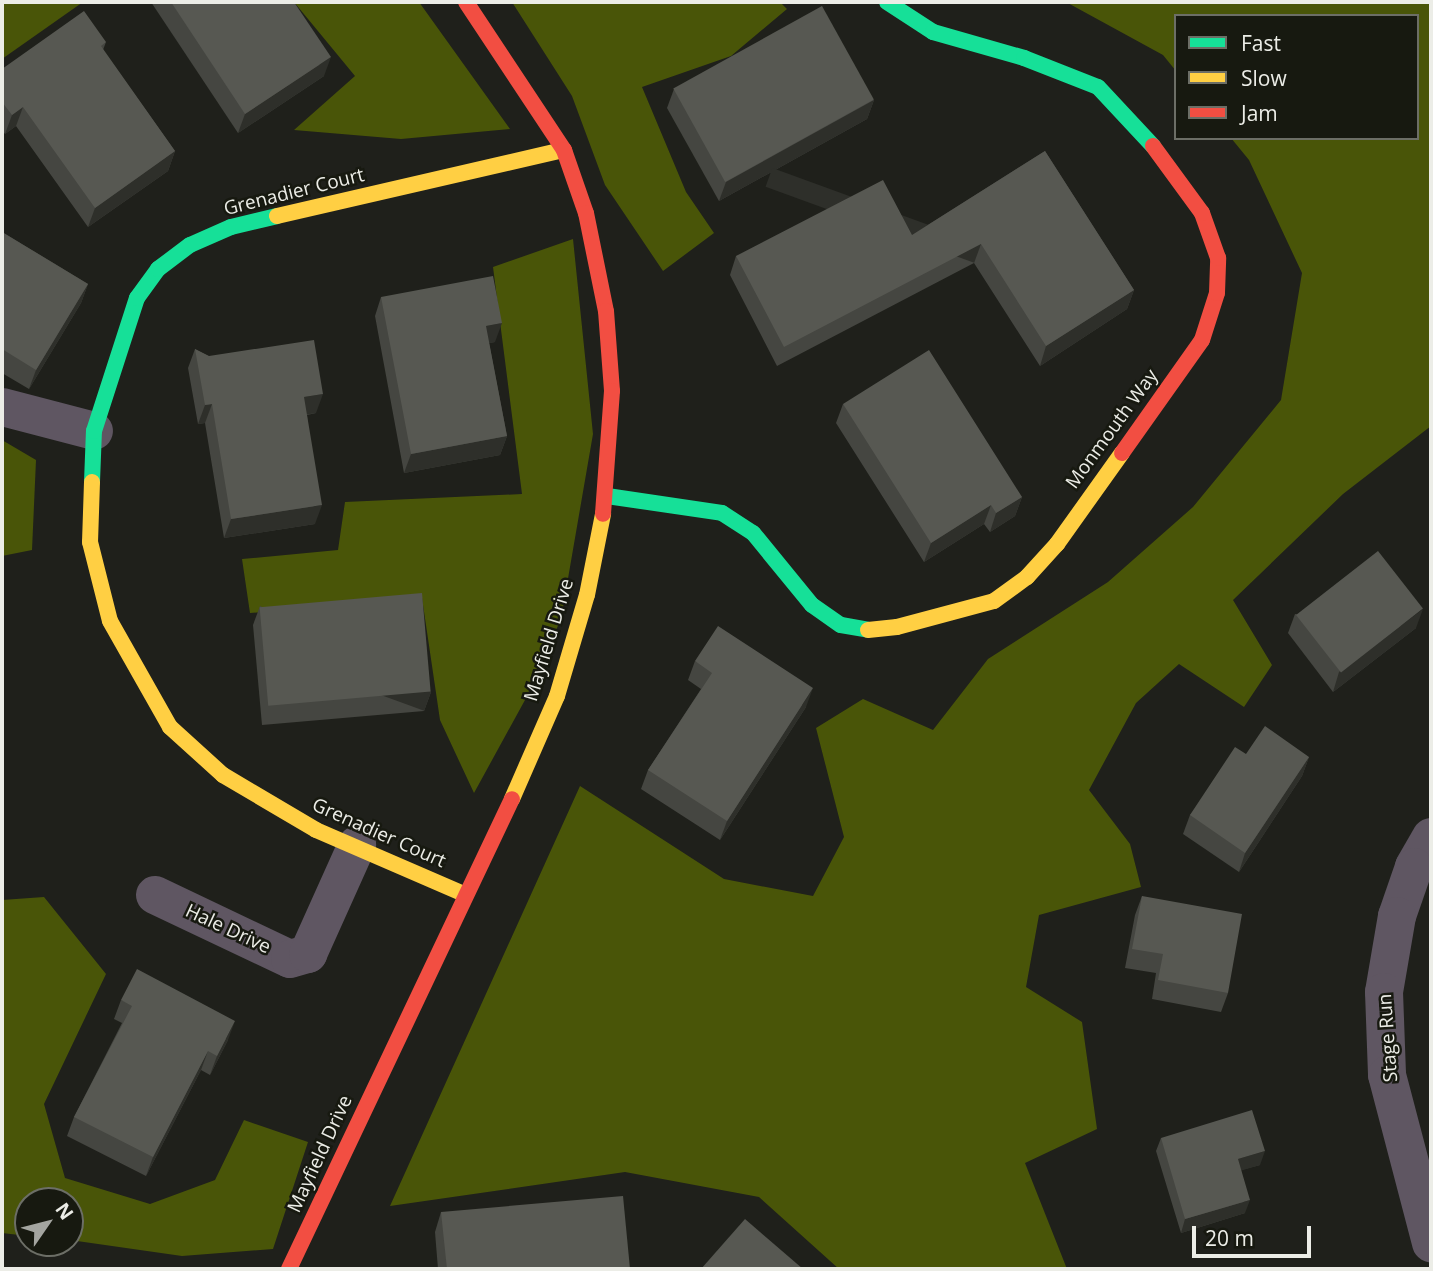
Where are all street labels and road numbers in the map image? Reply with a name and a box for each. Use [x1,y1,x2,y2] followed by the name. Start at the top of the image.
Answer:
[221,164,367,220] street label: Grenadier Court
[1061,365,1163,493] street label: Monmouth Way
[520,576,578,704] street label: Mayfield Drive
[309,793,449,873] street label: Grenadier Court
[182,899,274,959] street label: Hale Drive
[1374,993,1402,1083] street label: Stage Run
[283,1092,357,1216] street label: Mayfield Drive

